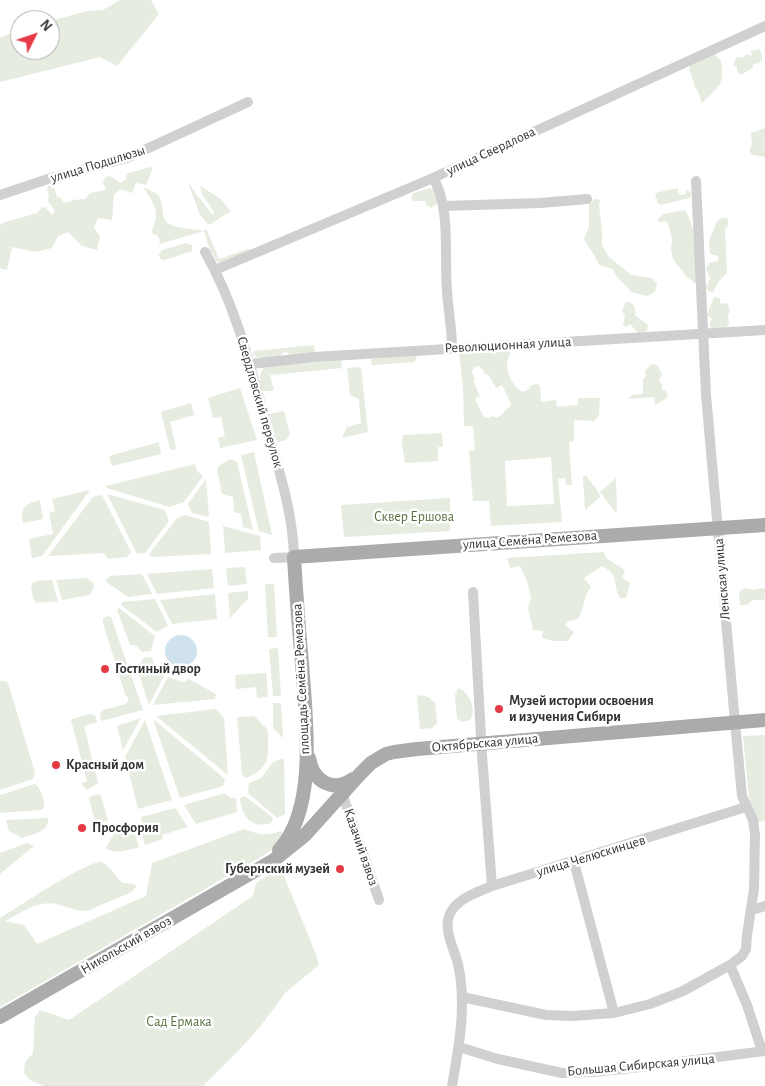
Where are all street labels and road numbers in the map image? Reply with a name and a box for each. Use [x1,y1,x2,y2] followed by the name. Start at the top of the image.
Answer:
[444,123,538,179] street label: улица Свердлова
[49,142,147,186] street label: улица Подшлюзы
[444,333,572,357] street label: Революционная улица
[233,334,287,470] street label: Свердловский переулок
[462,527,598,553] street label: улица Семёна Ремезова
[710,537,734,621] street label: Ленская улица
[289,603,313,755] street label: площадь Семёна Ремезова
[431,730,539,756] street label: Октябрьская улица
[340,806,382,888] street label: Казачий взвоз
[535,831,647,881] street label: улица Челюскинцев
[78,912,174,978] street label: Никольский взвоз
[566,1050,716,1080] street label: Большая Сибирская улица

